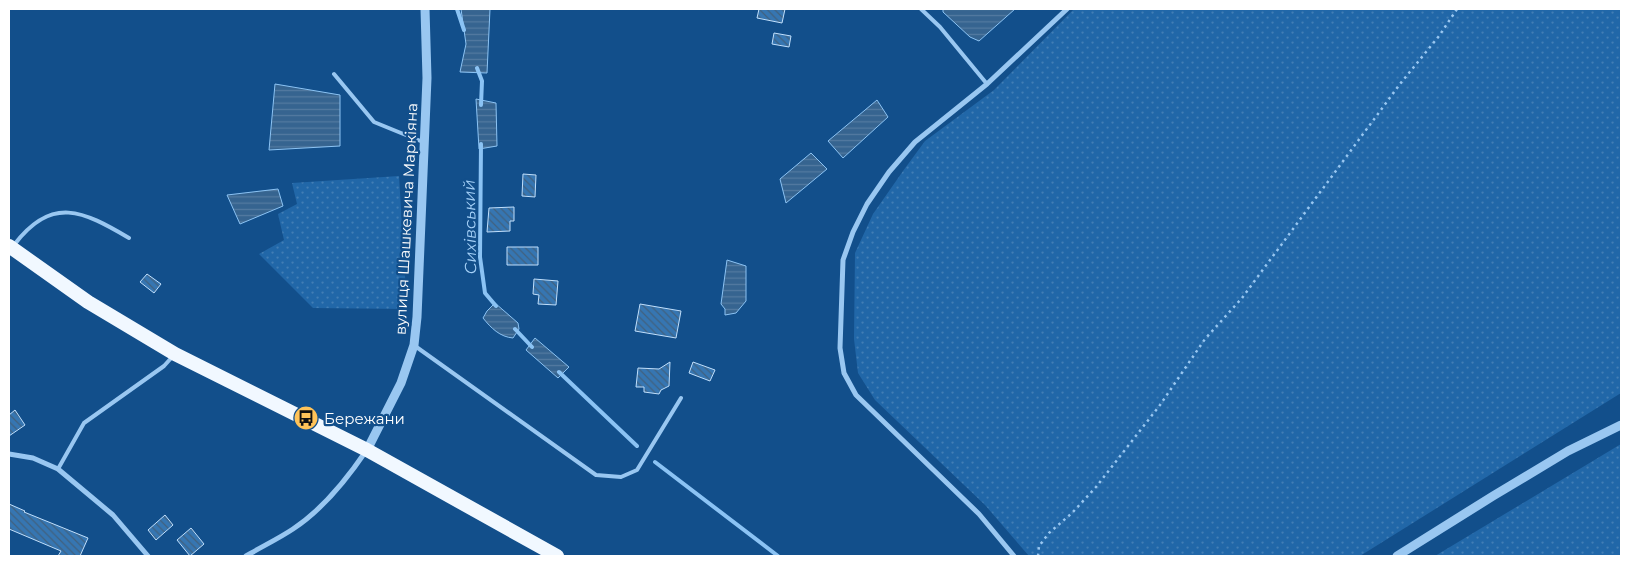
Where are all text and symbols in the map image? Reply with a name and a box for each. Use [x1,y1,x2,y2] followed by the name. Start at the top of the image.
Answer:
[390,102,422,336] street label: вулиця Шашкевича Маркіяна
[460,179,480,275] water label: Сихівський
[293,405,319,431] bus stop icon: Бережани
[324,409,405,428] place label: Бережани

